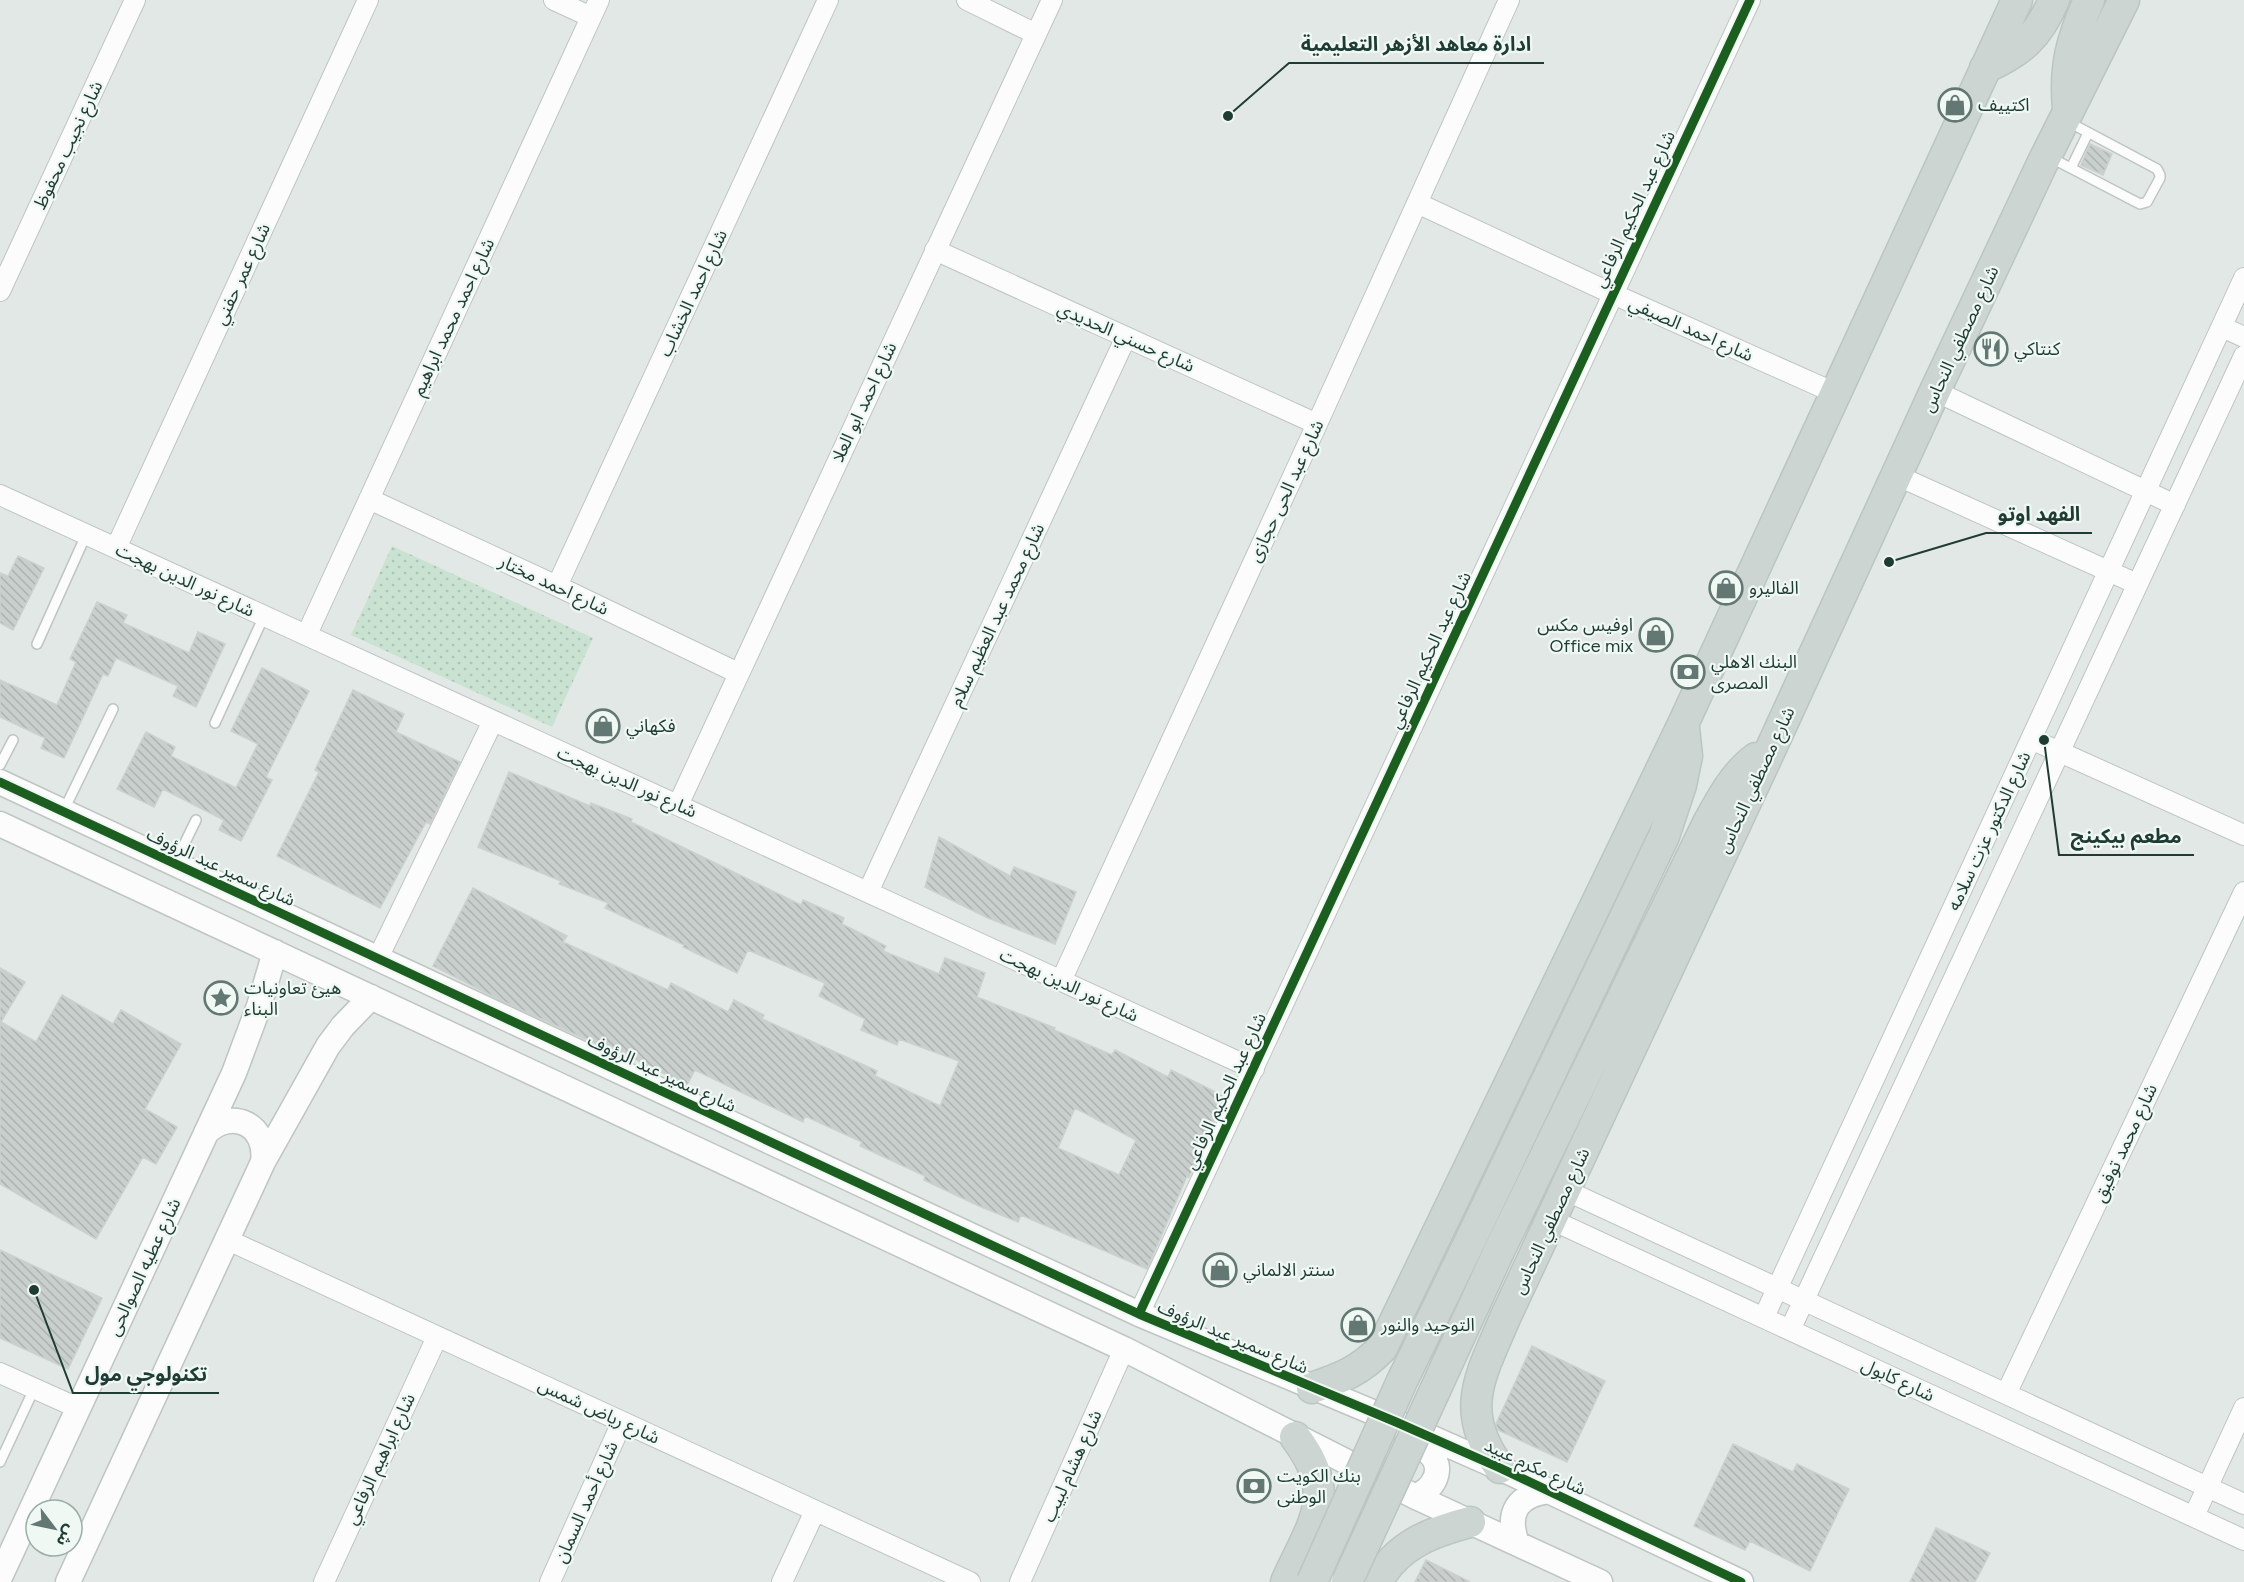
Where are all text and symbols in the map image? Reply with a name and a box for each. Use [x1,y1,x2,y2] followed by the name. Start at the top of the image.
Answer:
[1289,25,1544,63] callout: ادارة معاهد الأزهر التعليمية
[1301,32,1531,56] text: ادارة معاهد الأزهر التعليمية
[29,77,110,214] street label: شارع نجيب محفوظ
[1937,87,1973,123] shop icon: اكتييف
[1978,94,2030,116] place label: اكتييف
[1588,127,1683,292] street label: شارع عبد الحكيم الرفاعي
[209,220,278,330] street label: شارع عمر حفني
[654,226,735,361] street label: شارع احمد الخشاب
[407,235,502,401] street label: شارع احمد محمد ابراهيم
[1916,262,2006,417] street label: شارع مصطفي النحاس
[1624,292,1757,369] street label: شارع احمد الصيفي
[1053,297,1198,380] street label: شارع حسني الحديدي
[1973,331,2009,367] restaurant icon: كنتاكي
[827,338,904,467] street label: شارع احمد ابو العلا
[2014,338,2061,362] place label: كنتاكي
[1243,416,1331,567] street label: شارع عبد الحى حجازى
[1986,495,2092,533] callout: الفهد اوتو
[1998,502,2080,526] text: الفهد اوتو
[945,520,1052,712] street label: شارع محمد عبد العظيم سلام
[111,538,258,625] street label: شارع نور الدين بهجت
[494,550,612,623] street label: شارع احمد مختار
[1384,568,1479,733] street label: شارع عبد الحكيم الرفاعي
[1708,570,1744,606] shop icon: الفاليرو
[1749,577,1799,599] place label: الفاليرو
[1537,614,1633,657] place label: اوفيس مكس Office mix
[1638,617,1674,653] shop icon: اوفيس مكس Office mix
[1711,651,1797,694] place label: البنك الاهلي المصرى
[1670,654,1706,690] bank icon: البنك الاهلي المصرى
[1712,703,1802,858] street label: شارع مصطفي النحاس
[585,708,621,744] shop icon: فكهاني
[626,715,676,739] place label: فكهاني
[553,741,700,825] street label: شارع نور الدين بهجت
[1942,748,2038,915] street label: شارع الدكتور عزت سلامه
[2059,817,2194,855] callout: مطعم بيكينج
[142,823,299,914] street label: شارع سمير عبد الرؤوف
[2070,824,2182,851] text: مطعم بيكينج
[995,943,1142,1030] street label: شارع نور الدين بهجت
[244,977,341,1020] place label: هيئ تعاونيات البناء
[203,980,239,1016] place icon: هيئ تعاونيات البناء
[1179,1009,1274,1174] street label: شارع عبد الحكيم الرفاعي
[583,1029,740,1120] street label: شارع سمير عبد الرؤوف
[2088,1080,2165,1207] street label: شارع محمد توفيق
[1507,1144,1597,1299] street label: شارع مصطفي النحاس
[102,1195,188,1341] street label: شارع عطيه الصوالحى
[1202,1252,1238,1288] shop icon: سنتر الالماني
[1243,1259,1335,1283] place label: سنتر الالماني
[1153,1295,1312,1381] street label: شارع سمير عبد الرؤوف
[1340,1307,1376,1343] shop icon: التوحيد والنور
[1380,1314,1475,1336] place label: التوحيد والنور
[1857,1354,1938,1409] street label: شارع كابول
[73,1355,219,1393] callout: تكنولوجي مول
[85,1362,207,1391] text: تكنولوجي مول
[533,1373,663,1451] street label: شارع رياض شمس
[340,1390,423,1529] street label: شارع ابراهيم الرفاعي
[1037,1406,1109,1527] street label: شارع هشام لبيب
[1480,1434,1589,1503] street label: شارع مكرم عبيد
[549,1438,625,1568] street label: شارع أحمد السمان
[1277,1465,1361,1508] place label: بنك الكويت الوطنى
[1236,1468,1272,1504] bank icon: بنك الكويت الوطنى
[24,1498,84,1558] north arrow
[52,1521,80,1550] text: ش

